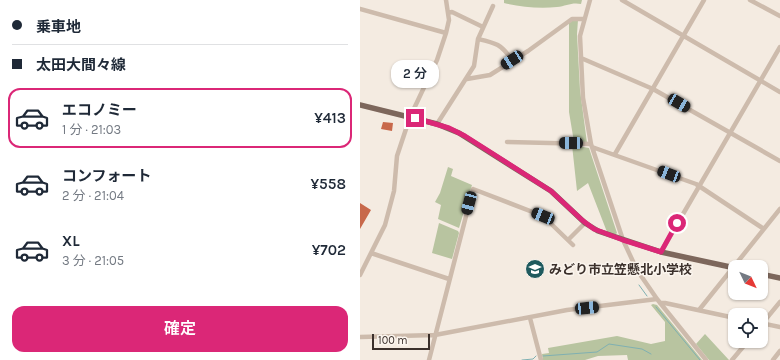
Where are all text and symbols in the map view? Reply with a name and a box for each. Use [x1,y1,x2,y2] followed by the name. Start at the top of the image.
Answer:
[36,18,81,36] text: 乗車地
[499,48,525,72] car
[36,56,126,74] text: 太田大間々線
[391,60,439,88] callout: 2 分
[403,66,427,81] text: 2 分
[666,92,692,114] car
[14,100,50,136] icon: car
[62,101,137,119] text: エコノミー
[314,109,346,127] text: ¥413
[406,109,424,127] route end
[62,122,121,137] text: 1 分 · 21:03
[559,137,583,149] car
[656,164,682,184] car
[14,166,50,202] icon: car
[62,167,152,185] text: コンフォート
[310,175,346,193] text: ¥558
[62,188,124,203] text: 2 分 · 21:04
[460,190,478,216] car
[530,206,556,226] car
[668,214,686,232] route start
[14,232,50,268] icon: car
[62,232,80,250] text: XL
[312,241,346,259] text: ¥702
[62,253,124,268] text: 3 分 · 21:05
[524,258,546,280] school or university icon: みどり市立笠懸北小学校
[728,260,768,300] north arrow
[728,260,768,348] map controls
[549,262,692,277] place label: みどり市立笠懸北小学校
[574,301,600,315] car
[12,306,348,352] button: 確定
[728,308,768,348] button: locate
[372,332,430,351] scale bar
[378,334,408,347] text: 100 m

